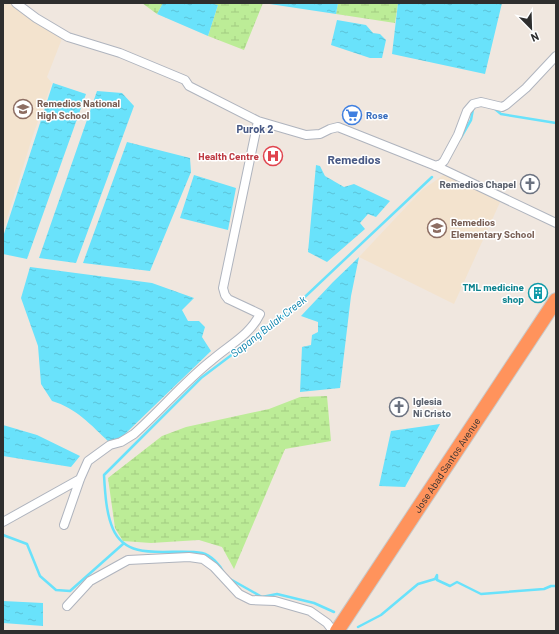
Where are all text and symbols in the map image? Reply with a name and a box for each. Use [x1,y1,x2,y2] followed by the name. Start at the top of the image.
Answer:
[511,8,551,48] north arrow
[529,30,541,45] text: N
[37,97,120,121] place label: Remedios National High School
[12,98,34,120] school or university icon: Remedios National High School
[341,104,363,126] supermarket icon: Rose
[366,109,389,121] place label: Rose
[237,122,273,135] district label: Purok 2
[262,145,284,167] hospital icon: Health Centre
[198,150,260,162] place label: Health Centre
[328,152,380,166] district label: Remedios
[519,173,541,195] church icon: Remedios Chapel
[440,178,516,190] place label: Remedios Chapel
[451,216,534,240] place label: Remedios Elementary School
[426,217,448,239] school or university icon: Remedios Elementary School
[462,281,525,305] place label: TML medicine shop
[527,282,549,304] building icon: TML medicine shop
[228,292,309,360] water label: Sapang Bulak Creek
[413,395,451,419] place label: Iglesia Ni Cristo
[388,396,410,418] church icon: Iglesia Ni Cristo
[411,415,483,515] street label: Jose Abad Santos Avenue

